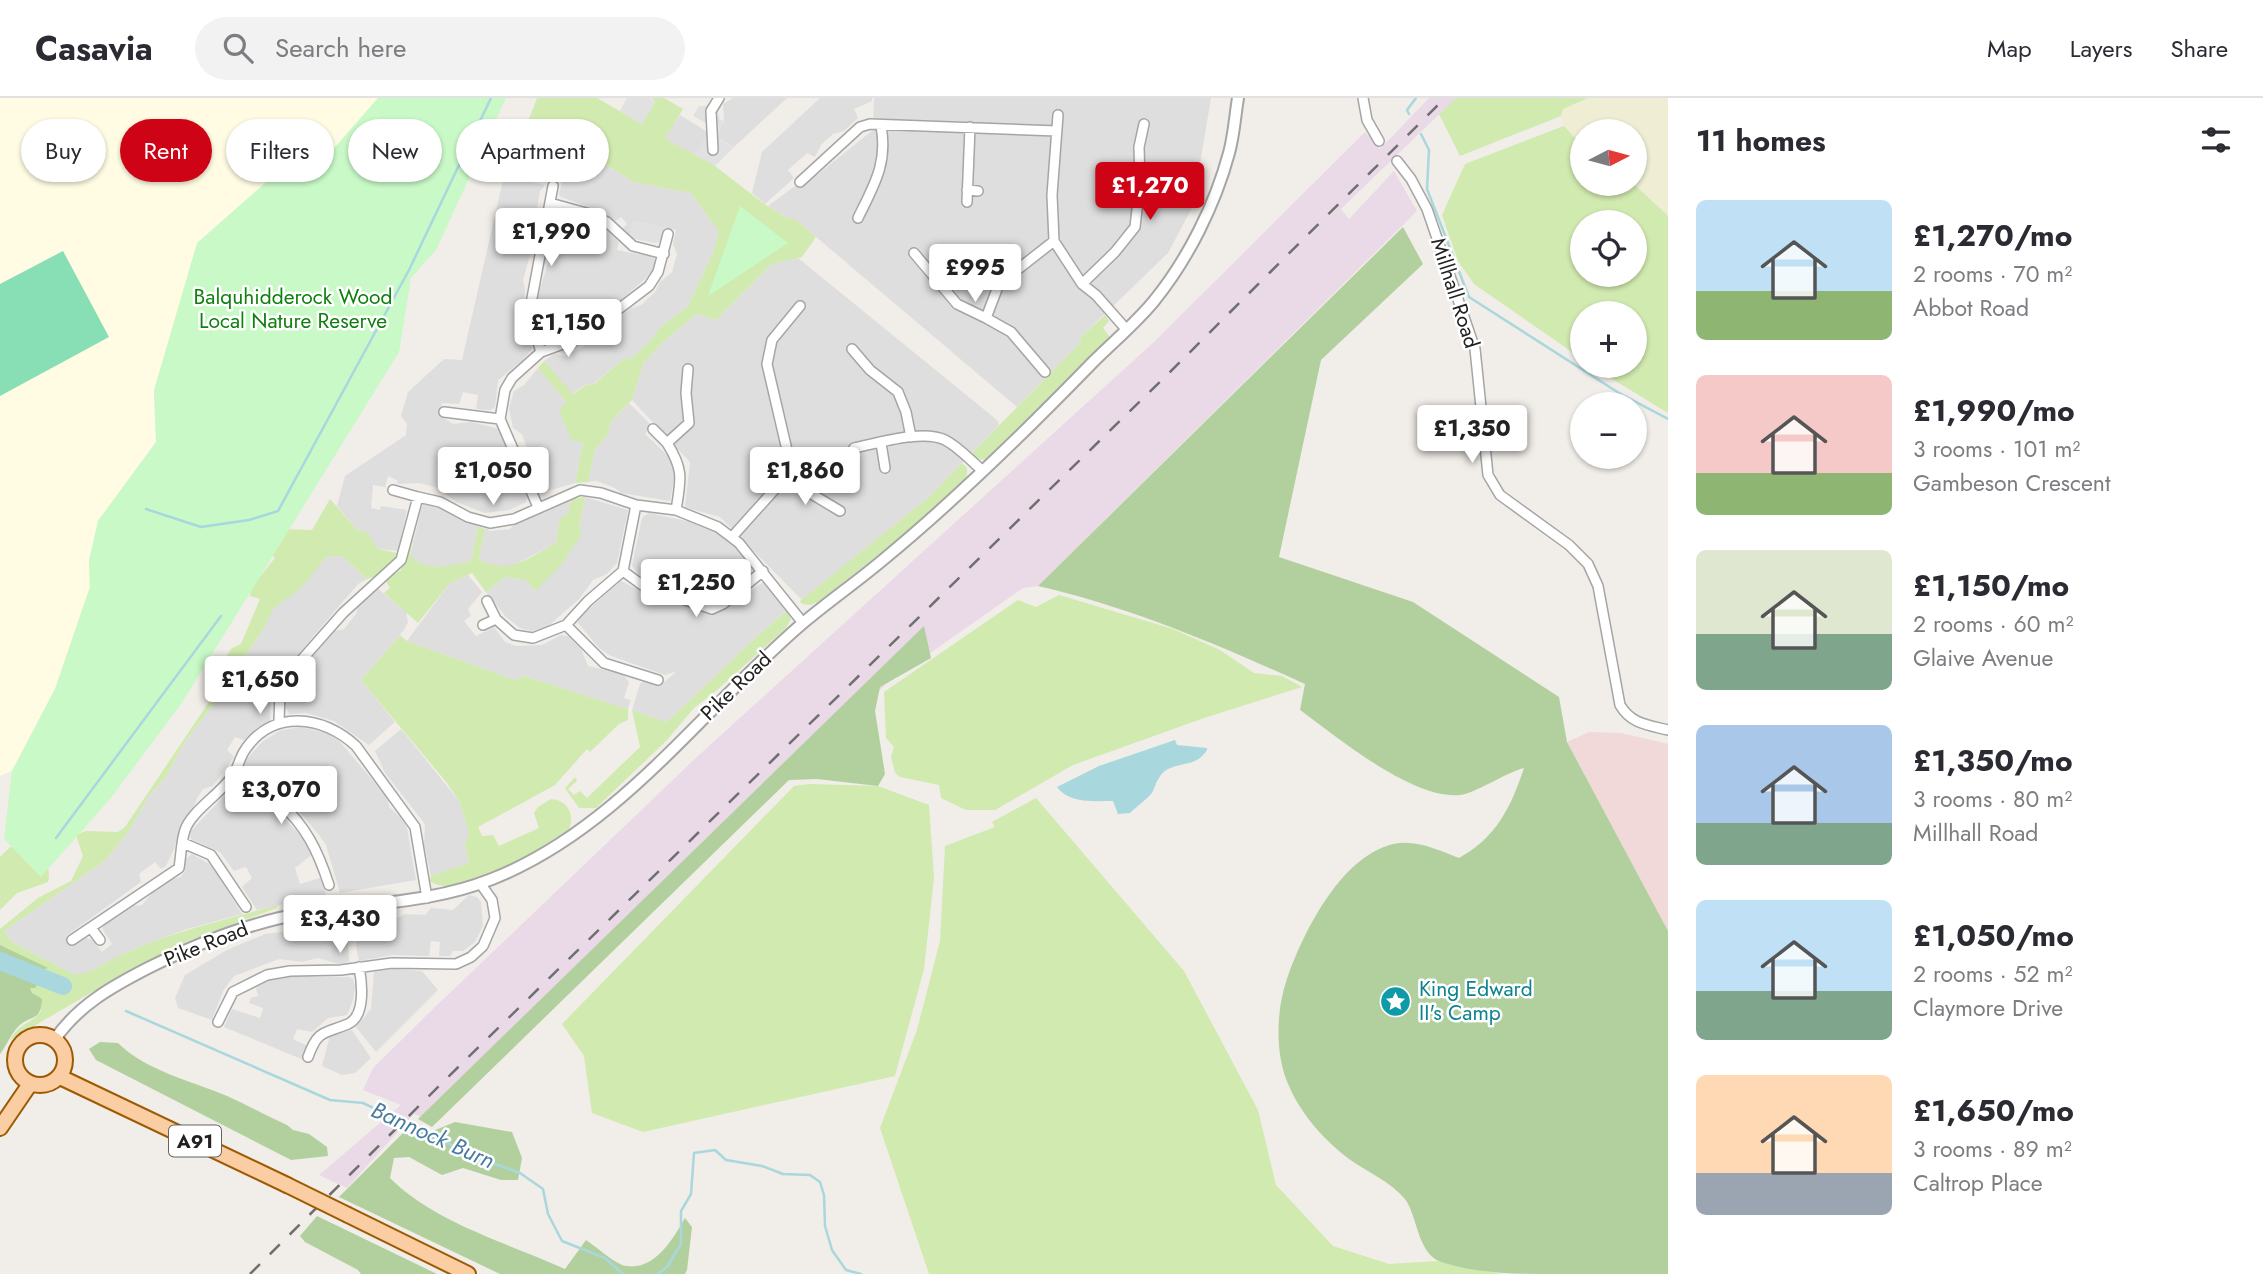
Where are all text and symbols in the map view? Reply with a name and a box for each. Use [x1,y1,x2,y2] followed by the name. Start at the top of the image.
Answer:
[195,17,685,80] search box
[35,25,153,72] text: Casavia
[219,29,257,67] icon: search
[275,29,406,67] text: Search here
[1987,31,2032,66] text: Map
[2070,31,2132,66] text: Layers
[2170,31,2228,66] text: Share
[21,119,106,182] chip: Buy
[120,119,212,182] chip: Rent
[226,119,334,182] chip: Filters
[348,119,442,182] chip: New
[456,119,609,182] chip: Apartment
[1570,119,1647,196] north arrow
[1570,119,1647,469] map controls
[1696,119,1826,162] text: 11 homes
[2197,121,2235,159] icon: filters
[1093,162,1207,222] pin: £1,270
[1111,168,1189,202] text: £1,270
[494,208,608,268] pin: £1,990
[1570,210,1647,287] button: locate
[511,214,591,248] text: £1,990
[1913,214,2072,257] text: £1,270/mo
[1752,228,1836,312] icon: home
[1423,234,1487,352] street label: Millhall Road
[934,244,1016,304] pin: £995
[945,250,1005,284] text: £995
[1913,257,2072,291] text: 2 rooms · 70 m²
[194,282,392,336] park label: Balquhidderock Wood Local Nature Reserve
[1913,291,2029,325] text: Abbot Road
[511,300,625,359] pin: £1,150
[1570,301,1647,378] button: +
[531,305,605,339] text: £1,150
[1913,389,2075,432] text: £1,990/mo
[1570,392,1647,469] button: −
[1752,403,1836,487] icon: home
[1415,406,1529,465] pin: £1,350
[1433,411,1511,445] text: £1,350
[1913,432,2080,466] text: 3 rooms · 101 m²
[436,448,550,507] pin: £1,050
[748,448,862,507] pin: £1,860
[454,453,532,487] text: £1,050
[766,453,844,487] text: £1,860
[1913,466,2110,500] text: Gambeson Crescent
[639,560,753,619] pin: £1,250
[1913,564,2069,607] text: £1,150/mo
[657,565,735,599] text: £1,250
[1752,578,1836,662] icon: home
[1913,607,2073,641] text: 2 rooms · 60 m²
[1913,641,2053,675] text: Glaive Avenue
[694,645,778,727] street label: Pike Road
[203,656,317,716] pin: £1,650
[221,662,299,696] text: £1,650
[1913,739,2073,782] text: £1,350/mo
[1752,753,1836,837] icon: home
[224,766,338,826] pin: £3,070
[241,772,321,806] text: £3,070
[1913,782,2072,816] text: 3 rooms · 80 m²
[1913,816,2038,850] text: Millhall Road
[283,896,397,955] pin: £3,430
[299,901,381,935] text: £3,430
[159,914,253,974] street label: Pike Road
[1913,914,2074,957] text: £1,050/mo
[1752,928,1836,1012] icon: home
[1913,957,2072,991] text: 2 rooms · 52 m²
[1419,974,1533,1028] place label: King Edward II's Camp
[1379,984,1413,1018] place icon: King Edward II's Camp
[1913,991,2063,1025] text: Claymore Drive
[1913,1089,2074,1132] text: £1,650/mo
[366,1093,500,1177] water label: Bannock Burn
[1752,1103,1836,1187] icon: home
[169,1126,221,1156] road number: A91
[1913,1132,2072,1166] text: 3 rooms · 89 m²
[1913,1166,2043,1200] text: Caltrop Place

